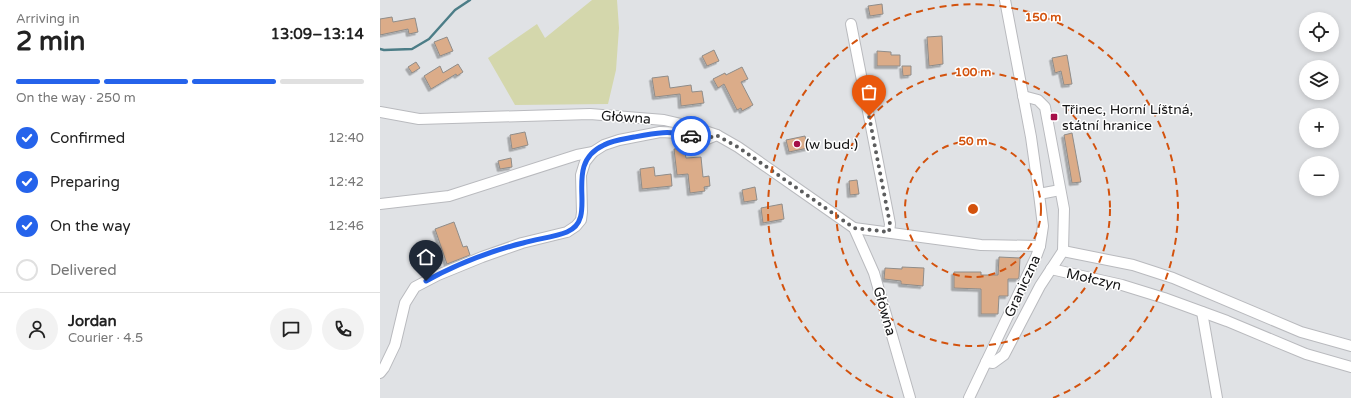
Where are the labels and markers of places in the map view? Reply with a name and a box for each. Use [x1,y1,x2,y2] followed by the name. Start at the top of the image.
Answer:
[852,75,886,116] pin
[1062,101,1193,134] place label: Třinec, Horní Líštná, státní hranice
[1049,112,1059,122] marker: Třinec, Horní Líštná, státní hranice
[805,136,858,153] place label: (w bud.)
[792,139,802,149] marker: (w bud.)
[966,202,980,216] centre of rings
[409,240,443,281] pin

